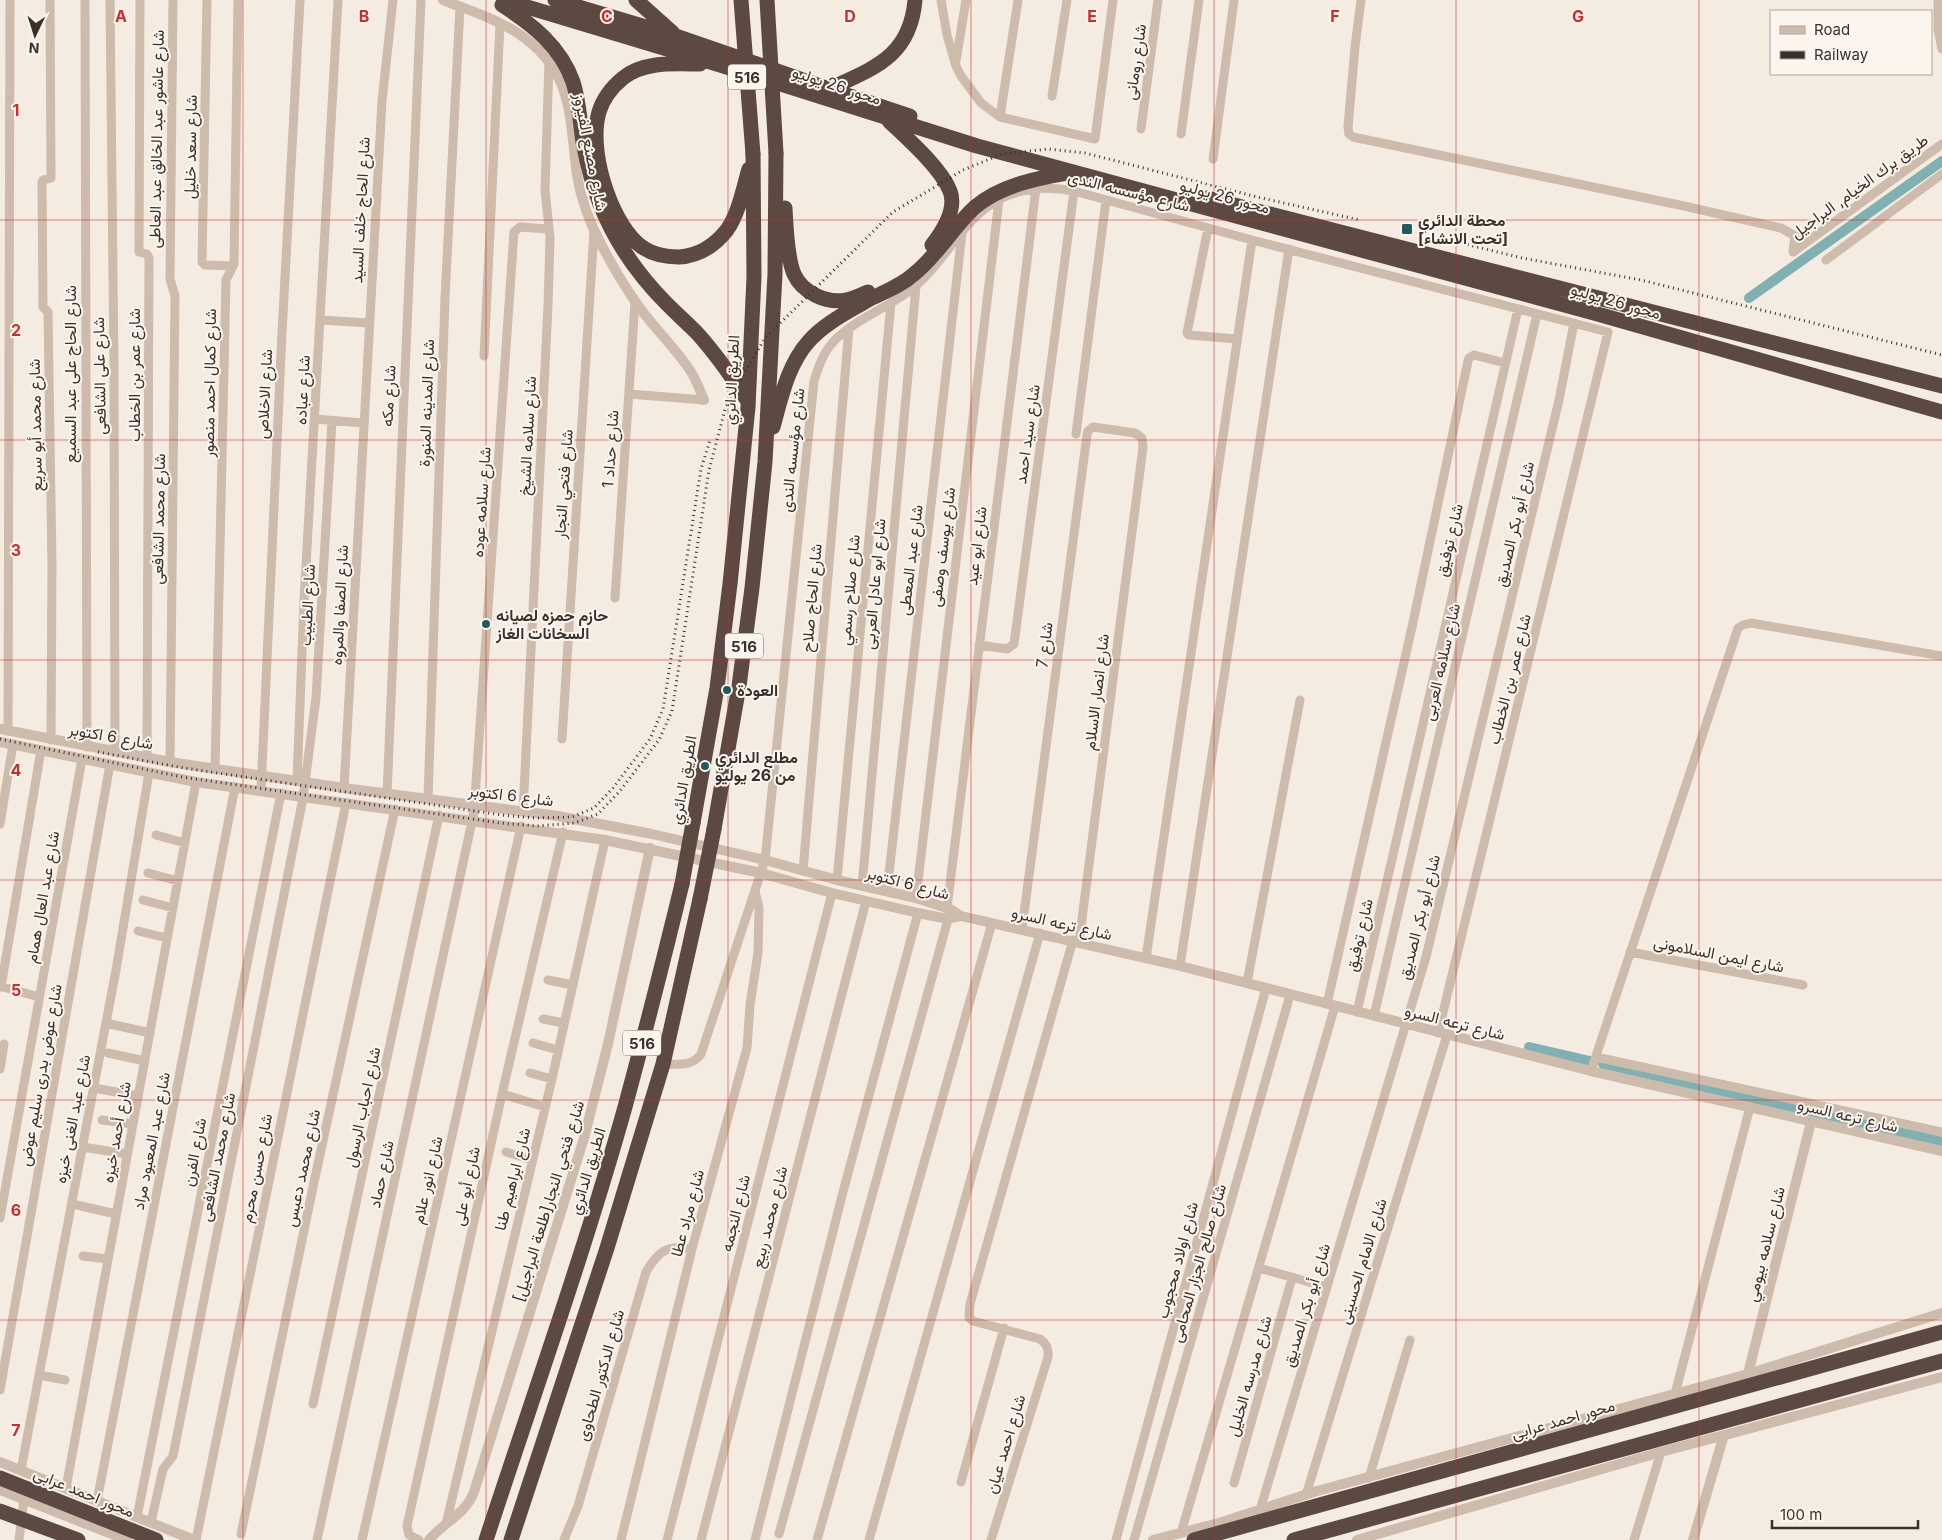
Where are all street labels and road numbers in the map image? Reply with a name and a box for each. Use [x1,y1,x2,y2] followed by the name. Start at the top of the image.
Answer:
[1120,23,1152,102] street label: شارع رومانى
[144,29,170,249] street label: شارع عاشور عبد الخالق عبد العاطى
[790,61,884,110] street label: محور 26 يوليو
[728,64,766,90] road number: 516
[568,90,612,213] street label: شارع مصنع الفيروز
[179,95,203,199] street label: شارع سعد خليل
[1786,129,1932,243] street label: طريق برك الخيام, البراجيل
[346,136,376,284] street label: شارع الحاج خلف السيد
[1066,166,1192,218] street label: شارع مؤسسه الندى
[1178,174,1272,219] street label: محور 26 يوليو
[1569,279,1663,324] street label: محور 26 يوليو
[60,285,82,463] street label: شارع الحاج على عبد السميع
[124,308,146,442] street label: شارع عمر بن الخطاب
[198,308,222,459] street label: شارع كمال احمد منصور
[88,317,112,435] street label: شارع على الشافعى
[719,335,747,426] street label: الطريق الدائري
[414,339,440,467] street label: شارع المدينه المنورة
[252,349,278,439] street label: شارع الاخلاص
[290,355,316,426] street label: شارع عباده
[24,359,48,491] street label: شارع محمد أبو سريع
[376,365,402,427] street label: شارع مكه
[514,376,542,496] street label: شارع سلامه الشيخ
[1010,383,1046,485] street label: شارع سيد احمد
[776,387,810,513] street label: شارع مؤسسه الندى
[597,409,625,489] street label: شارع حداد 1
[549,429,581,541] street label: شارع فتحي النجار
[467,446,497,558] street label: شارع سلامه عوده
[147,453,171,585] street label: شارع محمد الشافعى
[1490,459,1540,589] street label: شارع أبو بكر الصديق
[925,486,961,608] street label: شارع يوسف وصفى
[1431,502,1469,579] street label: شارع توفيق
[893,503,929,617] street label: شارع عبد المعطى
[961,505,993,587] street label: شارع ابو عيد
[858,518,892,651] street label: شارع ابو عادل العربى
[834,534,868,647] street label: شارع صلاح رسمي
[796,543,828,653] street label: شارع الحاج صلاح
[326,544,354,666] street label: شارع الصفا والمروه
[295,564,321,647] street label: شارع الطبيب
[1418,601,1466,723] street label: شارع سلامه العربى
[1483,612,1537,747] street label: شارع عمر بن الخطاب
[1031,621,1059,669] street label: شارع 7
[1079,632,1115,752] street label: شارع انصار الاسلام
[725,634,763,658] road number: 516
[66,719,155,755] street label: شارع 6 اكتوبر
[665,734,705,827] street label: الطريق الدائري
[466,780,555,812] street label: شارع 6 اكتوبر
[21,829,65,965] street label: شارع عبد العال همام
[1394,852,1446,982] street label: شارع أبو بكر الصديق
[863,862,952,906] street label: شارع 6 اكتوبر
[1341,897,1379,974] street label: شارع توفيق
[1009,902,1114,946] street label: شارع ترعه السرو
[1652,932,1786,978] street label: شارع ايمن السلامونى
[14,982,68,1168] street label: شارع عوض بدرى سليم عوض
[1402,1000,1507,1046] street label: شارع ترعه السرو
[623,1030,661,1056] road number: 516
[339,1045,386,1169] street label: شارع احباب الرسول
[50,1053,96,1185] street label: شارع عبد الغنى خيزه
[128,1070,176,1212] street label: شارع عبد المعبود مراد
[97,1080,137,1185] street label: شارع أحمد خيزه
[195,1091,241,1224] street label: شارع محمد الشافعى
[1795,1094,1900,1138] street label: شارع ترعه السرو
[508,1098,592,1305] street label: شارع فتحي النجار[طلعة البراجيل]
[280,1107,326,1229] street label: شارع محمد دعبس
[236,1112,278,1225] street label: شارع حسن محرم
[178,1116,212,1188] street label: شارع الفرن
[490,1125,536,1233] street label: شارع ابراهيم طنا
[564,1125,614,1218] street label: الطريق الدائري
[407,1134,449,1226] street label: شارع انور علام
[364,1138,400,1210] street label: شارع حماد
[448,1145,486,1228] street label: شارع أبو على
[747,1164,793,1271] street label: شارع محمد ربيع
[666,1167,710,1259] street label: شارع مراد عطا
[716,1172,756,1254] street label: شارع النجمه
[1166,1181,1232,1345] street label: شارع صالح الجزار المحامى
[1741,1184,1793,1305] street label: شارع سلامه بيومي
[1333,1196,1393,1327] street label: شارع الامام الحسينى
[1152,1199,1204,1321] street label: شارع اولاد محجوب
[1278,1241,1336,1370] street label: شارع أبو بكر الصديق
[572,1307,630,1444] street label: شارع الدكتور الطحاوى
[1222,1313,1278,1439] street label: شارع مدرسه الخليل
[980,1392,1031,1496] street label: شارع احمد عيان
[1509,1395,1617,1444] street label: محور احمد عرابى
[30,1463,137,1522] street label: محور احمد عرابى

